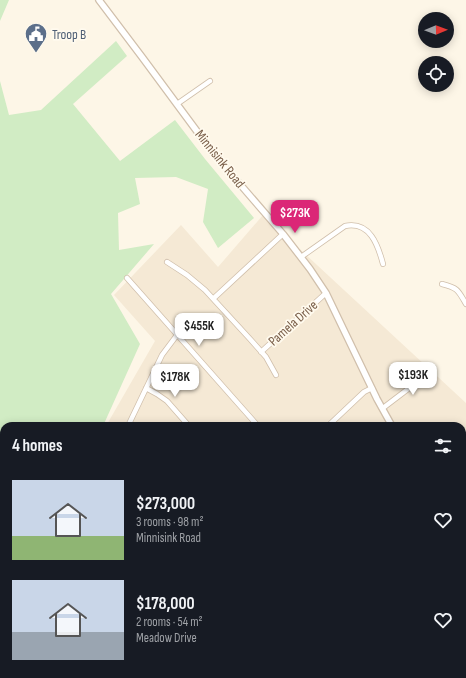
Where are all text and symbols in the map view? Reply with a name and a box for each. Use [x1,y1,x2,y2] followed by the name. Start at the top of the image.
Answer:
[418,12,454,48] north arrow
[418,12,454,92] map controls
[23,21,49,54] public building icon: Troop B
[52,26,86,43] place label: Troop B
[418,56,454,92] button: locate
[191,126,249,192] street label: Minnisink Road
[267,200,323,234] pin: $273K
[280,205,310,221] text: $273K
[265,296,321,350] street label: Pamela Drive
[171,313,227,347] pin: $455K
[184,318,214,334] text: $455K
[385,362,441,396] pin: $193K
[147,364,203,398] pin: $178K
[398,367,428,383] text: $193K
[160,369,190,385] text: $178K
[432,435,454,457] icon: filters
[12,436,63,456] text: 4 homes
[136,494,195,514] text: $273,000
[44,496,92,544] icon: home
[432,509,454,531] icon: heart
[136,514,203,530] text: 3 rooms · 98 m²
[136,530,201,546] text: Minnisink Road
[136,594,195,614] text: $178,000
[44,596,92,644] icon: home
[432,609,454,631] icon: heart
[136,614,203,630] text: 2 rooms · 54 m²
[136,630,197,646] text: Meadow Drive

